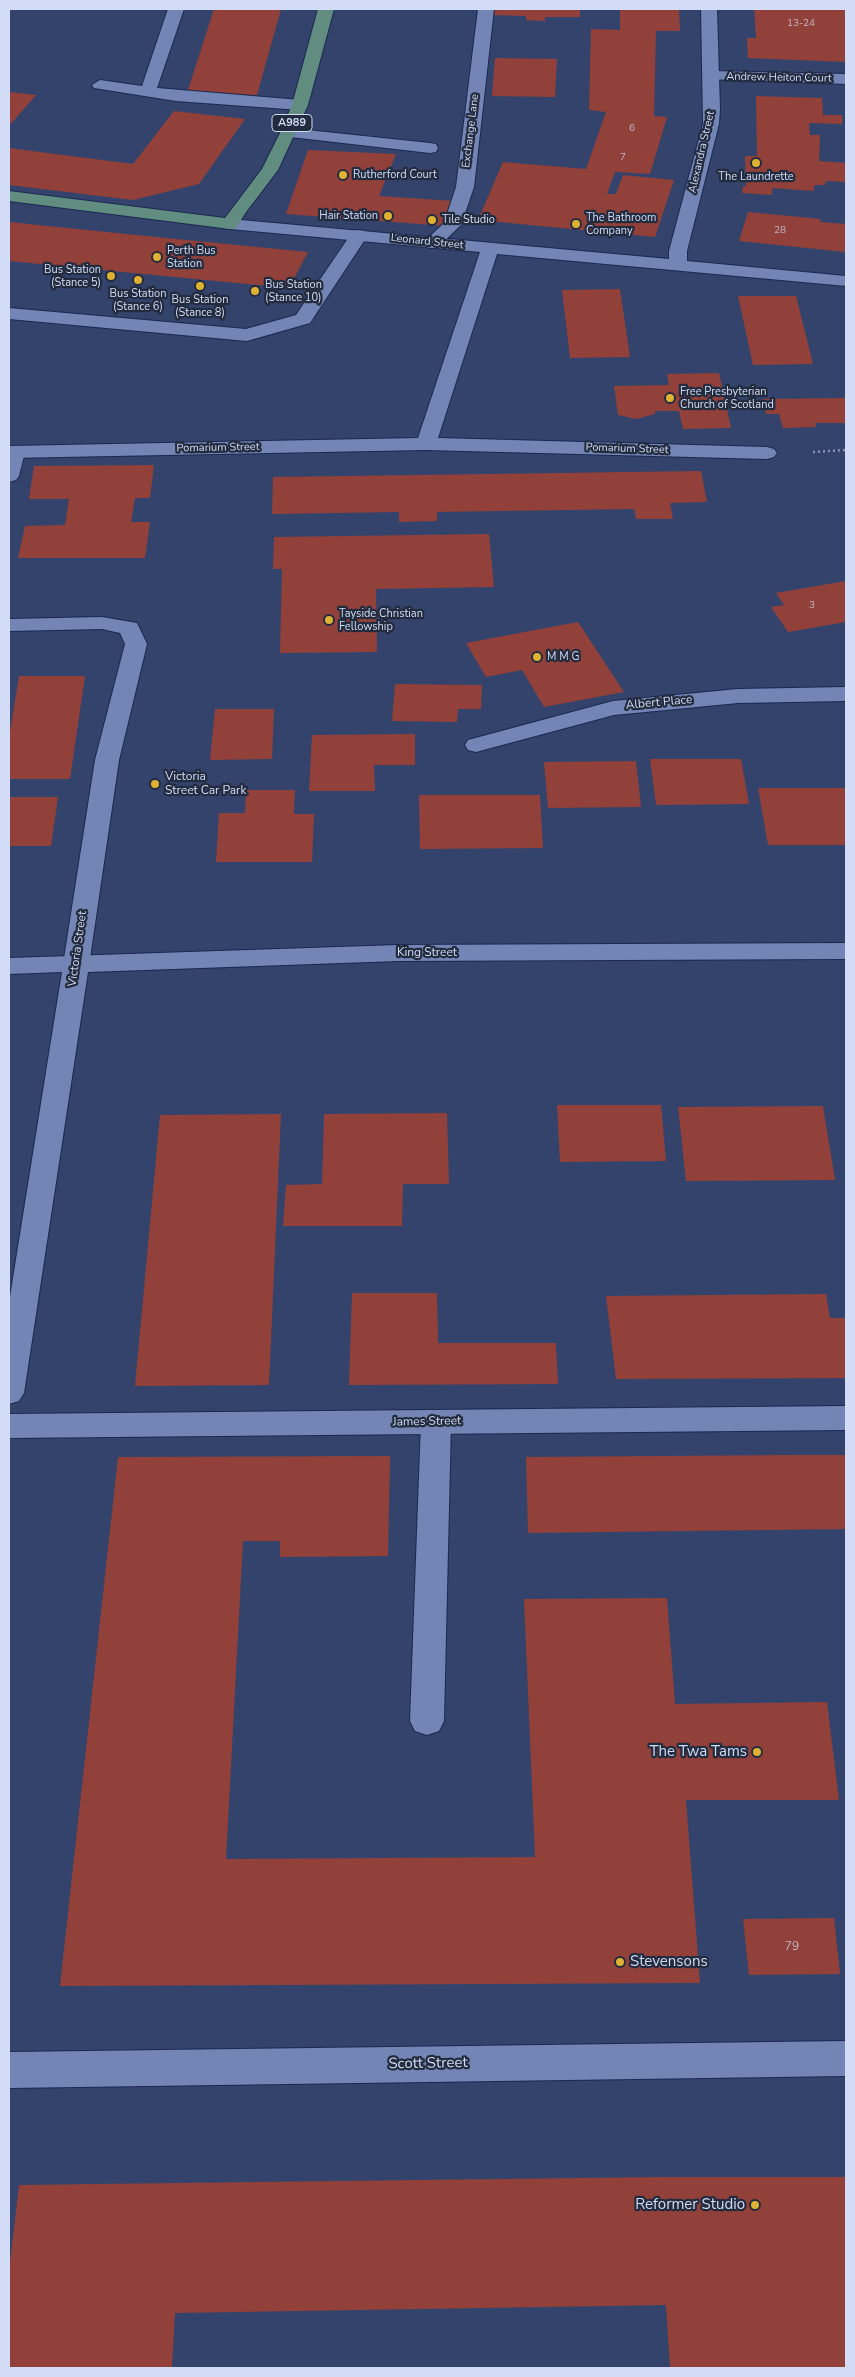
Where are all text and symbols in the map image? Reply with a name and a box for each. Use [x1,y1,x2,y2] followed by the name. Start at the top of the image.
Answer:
[787,18,815,30] house number: 13-24
[726,70,832,86] street label: Andrew Heiton Court
[460,93,482,169] street label: Exchange Lane
[686,110,718,194] street label: Alexandra Street
[272,115,312,132] road number: A989
[629,123,635,135] house number: 6
[620,152,626,164] house number: 7
[750,157,762,169] marker: The Laundrette
[353,168,437,182] place label: Rutherford Court
[337,169,349,181] marker: Rutherford Court
[718,170,794,184] place label: The Laundrette
[319,209,378,223] place label: Hair Station
[382,210,394,222] marker: Hair Station
[586,211,656,237] place label: The Bathroom Company
[442,213,495,227] place label: Tile Studio
[426,214,438,226] marker: Tile Studio
[570,218,582,230] marker: The Bathroom Company
[774,225,786,237] house number: 28
[390,232,464,252] street label: Leonard Street
[167,244,216,270] place label: Perth Bus Station
[151,251,163,263] marker: Perth Bus Station
[44,263,101,289] place label: Bus Station (Stance 5)
[105,270,117,282] marker: Bus Station (Stance 5)
[132,274,144,286] marker: Bus Station (Stance 6)
[265,278,322,304] place label: Bus Station (Stance 10)
[194,280,206,292] marker: Bus Station (Stance 8)
[249,285,261,297] marker: Bus Station (Stance 10)
[110,287,166,313] place label: Bus Station (Stance 6)
[172,293,228,319] place label: Bus Station (Stance 8)
[680,385,774,411] place label: Free Presbyterian Church of Scotland
[664,392,676,404] marker: Free Presbyterian Church of Scotland
[176,441,260,455] street label: Pomarium Street
[585,441,669,457] street label: Pomarium Street
[809,600,815,612] house number: 3
[339,607,423,633] place label: Tayside Christian Fellowship
[323,614,335,626] marker: Tayside Christian Fellowship
[547,650,579,664] place label: M M G
[531,651,543,663] marker: M M G
[625,693,693,713] street label: Albert Place
[165,770,246,798] place label: Victoria Street Car Park
[149,778,161,790] marker: Victoria Street Car Park
[66,910,90,988] street label: Victoria Street
[397,946,457,960] street label: King Street
[393,1414,461,1430] street label: James Street
[649,1743,747,1761] place label: The Twa Tams
[751,1746,763,1758] marker: The Twa Tams
[785,1940,799,1954] house number: 79
[630,1953,708,1971] place label: Stevensons
[614,1956,626,1968] marker: Stevensons
[388,2054,468,2074] street label: Scott Street
[635,2196,745,2214] place label: Reformer Studio
[749,2199,761,2211] marker: Reformer Studio

